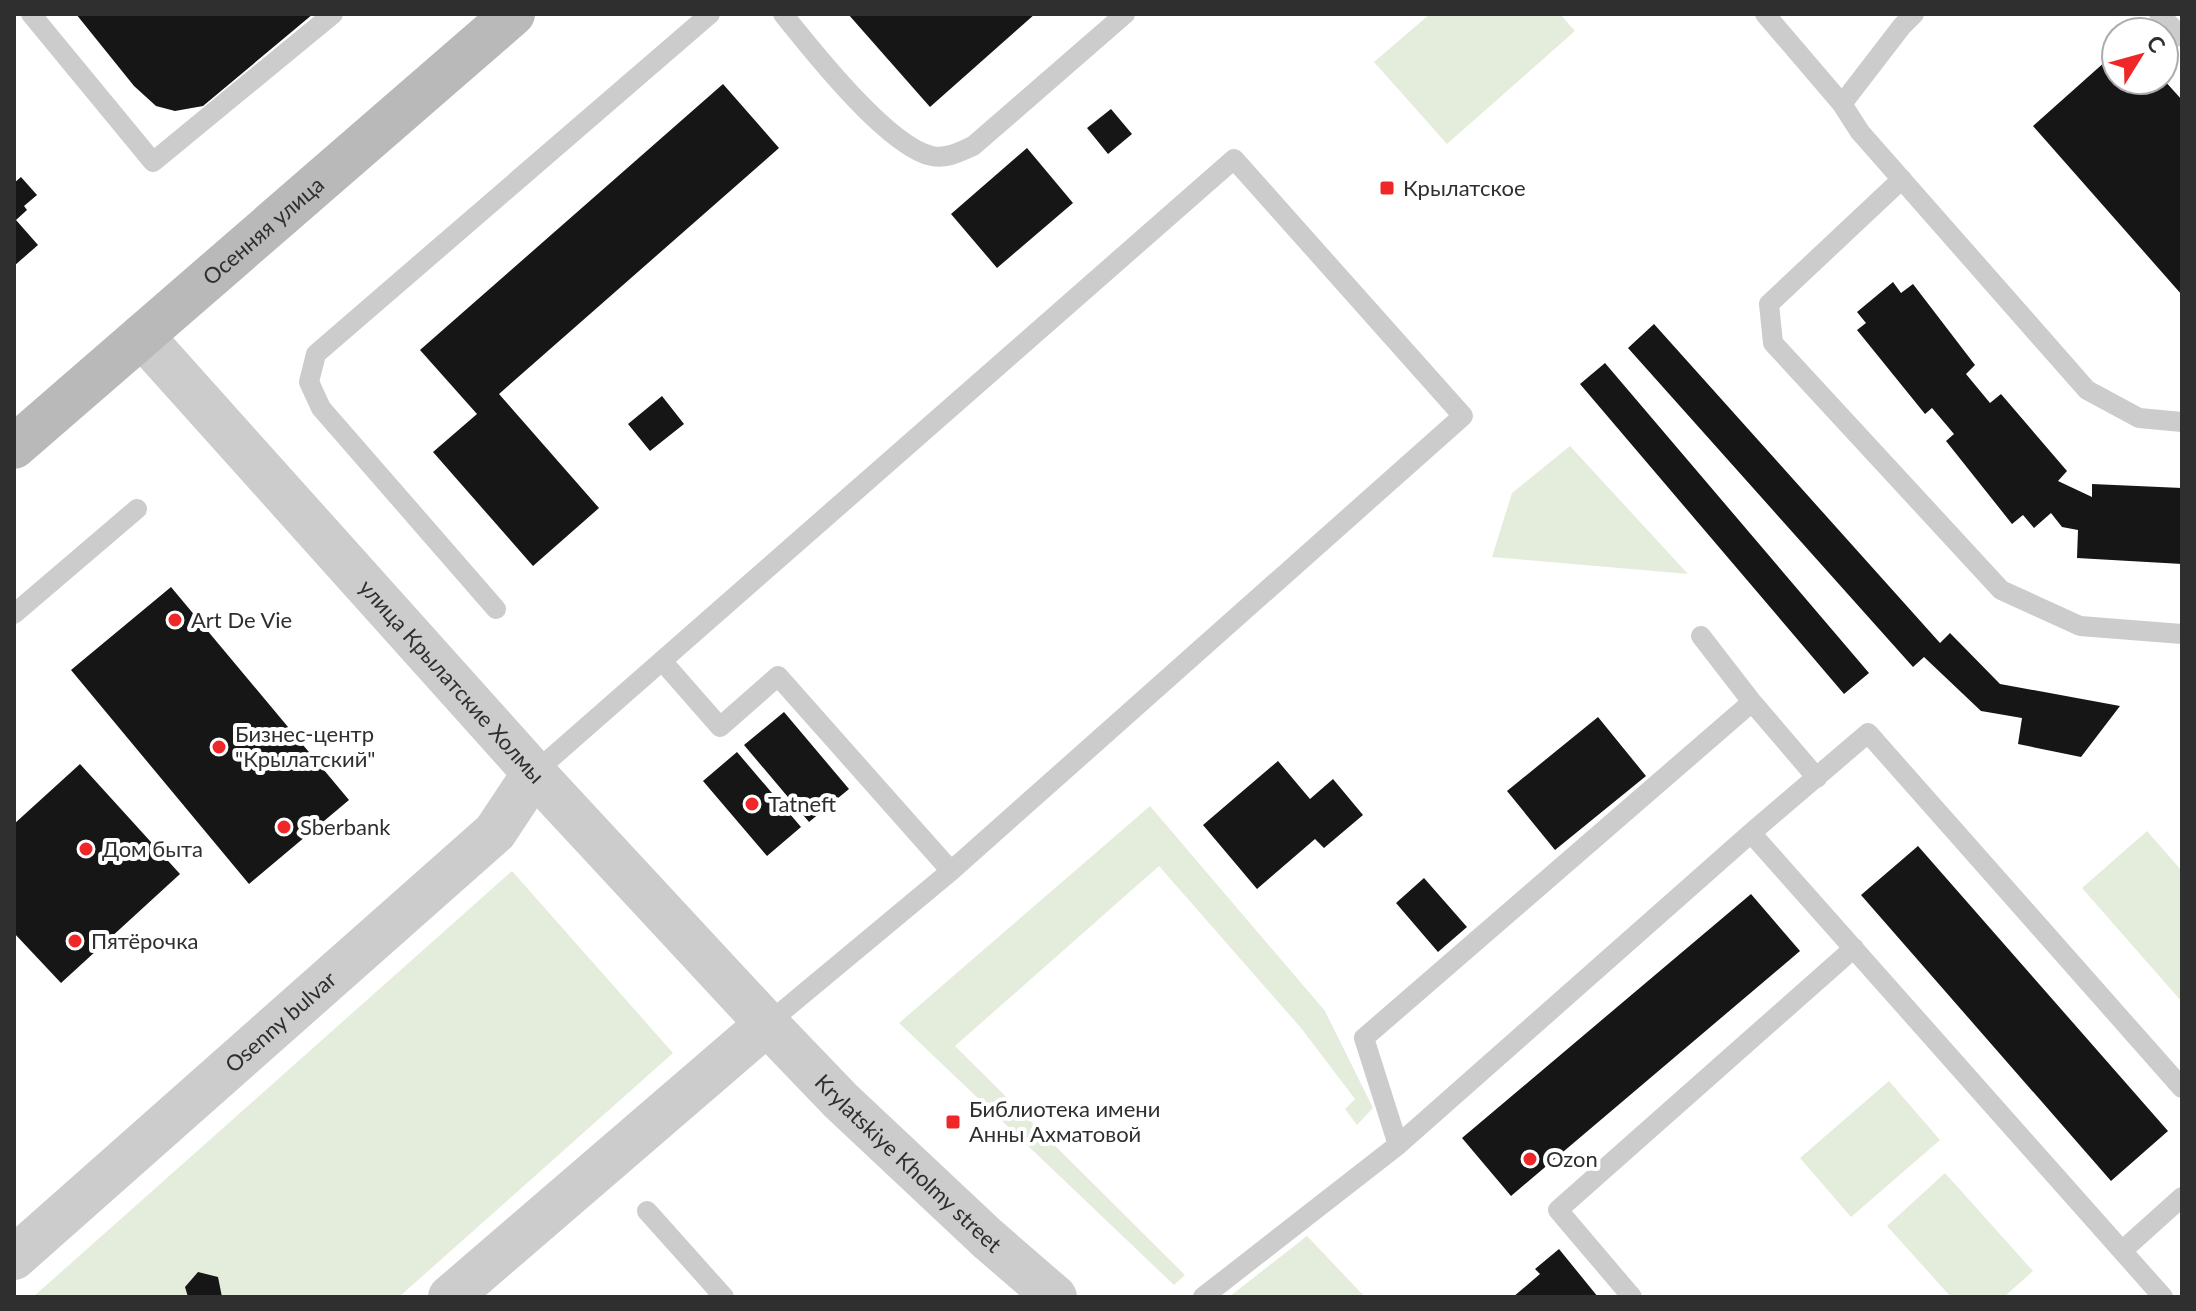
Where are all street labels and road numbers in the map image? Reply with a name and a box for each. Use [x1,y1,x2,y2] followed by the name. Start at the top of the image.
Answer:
[197,170,329,290] street label: Осенняя улица
[354,574,551,789] street label: улица Крылатские Холмы
[219,965,341,1078] street label: Osenny bulvar
[810,1068,1007,1258] street label: Krylatskiye Kholmy street

